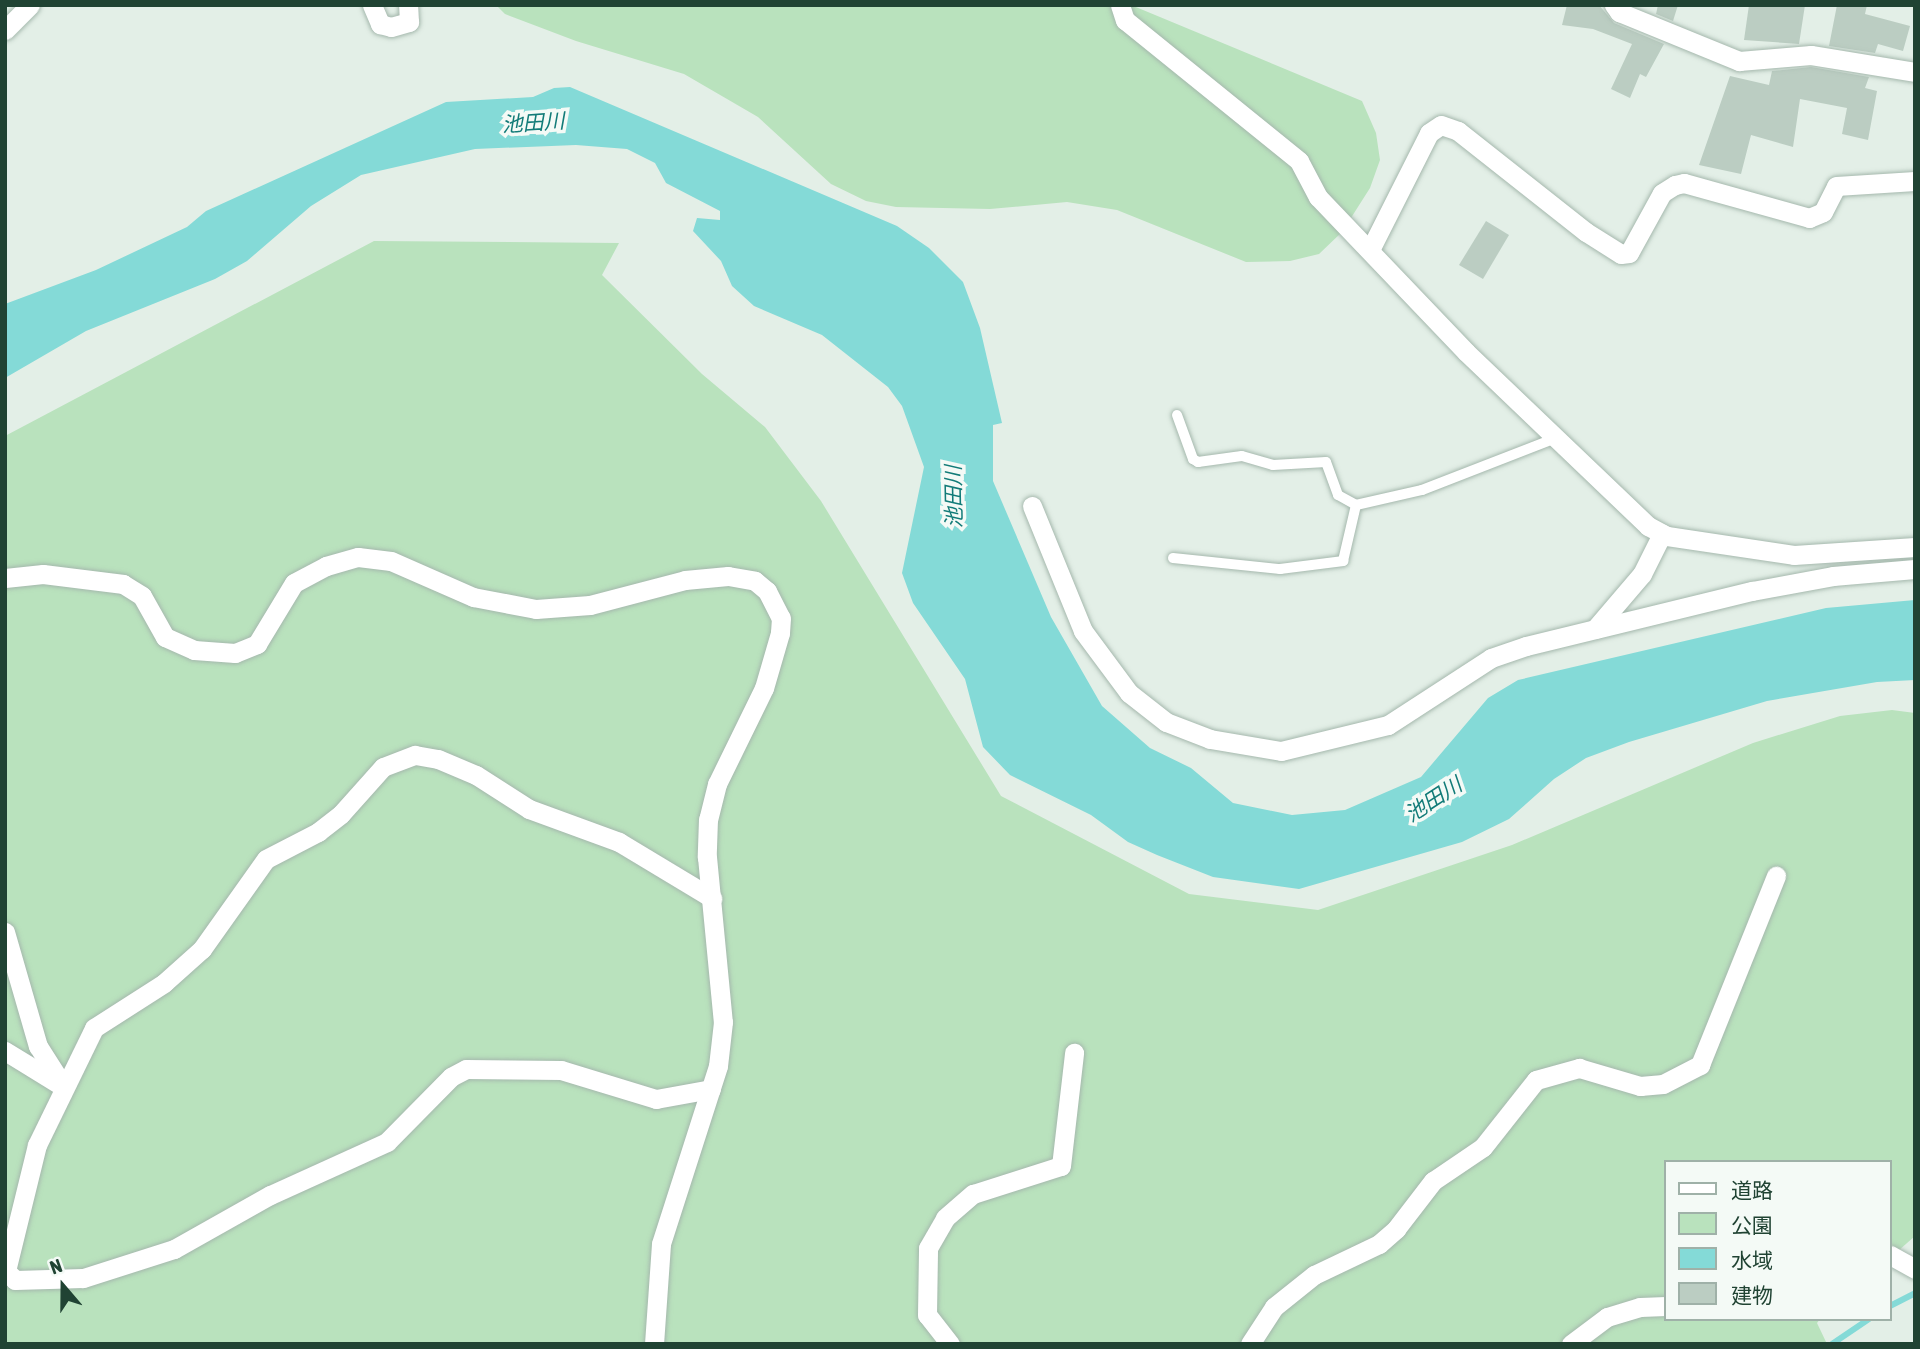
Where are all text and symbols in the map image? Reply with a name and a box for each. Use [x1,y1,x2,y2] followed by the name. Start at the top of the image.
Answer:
[501,107,565,137] water label: 池田川
[940,465,966,529] water label: 池田川
[1400,771,1466,827] water label: 池田川
[1664,1160,1892,1321] legend
[1731,1178,1773,1202] text: 道路
[1731,1213,1773,1237] text: 公園
[1731,1248,1773,1272] text: 水域
[28,1251,98,1321] north arrow
[47,1254,65,1279] text: N
[1731,1283,1773,1307] text: 建物

